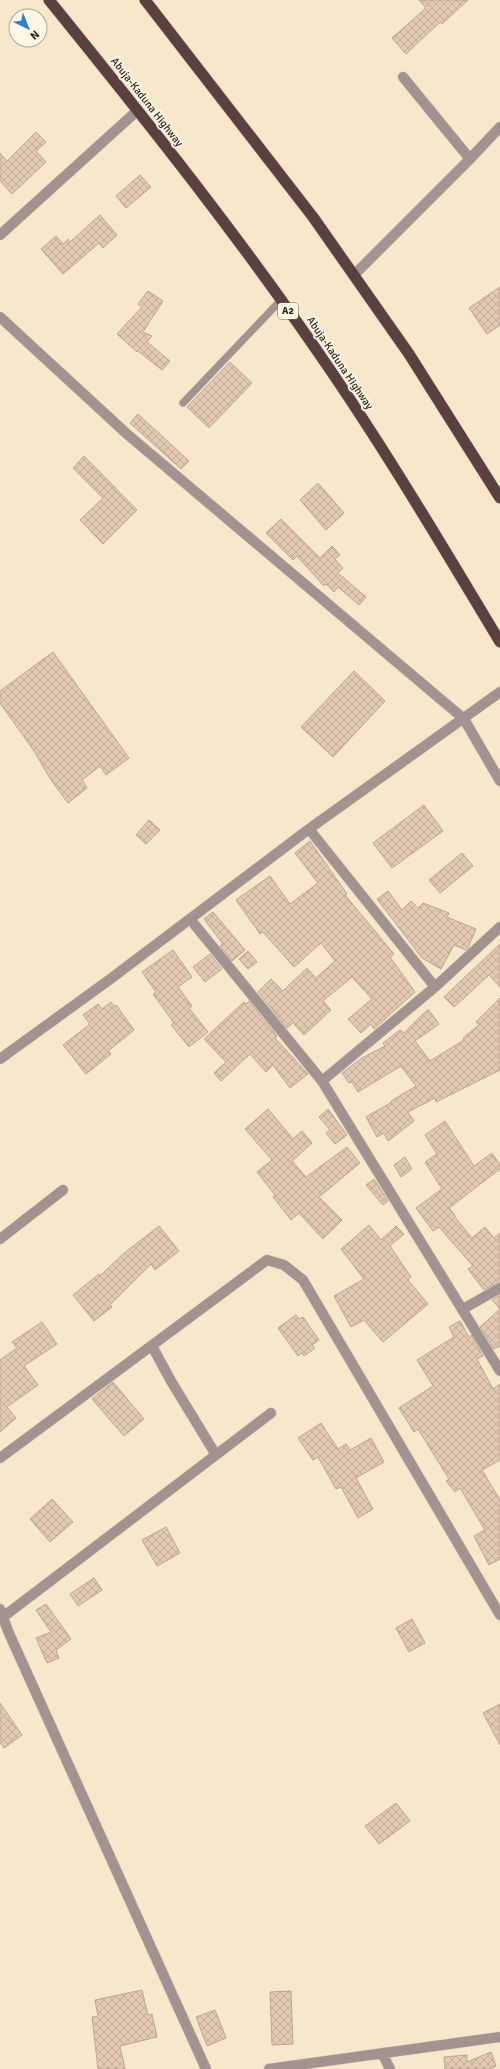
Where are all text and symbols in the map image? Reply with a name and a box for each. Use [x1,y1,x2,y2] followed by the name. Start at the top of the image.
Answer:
[8,8,48,48] north arrow
[27,28,42,42] text: N
[108,55,186,150] street label: Abuja-Kaduna Highway
[278,303,298,319] road number: A2
[304,314,376,413] street label: Abuja-Kaduna Highway

